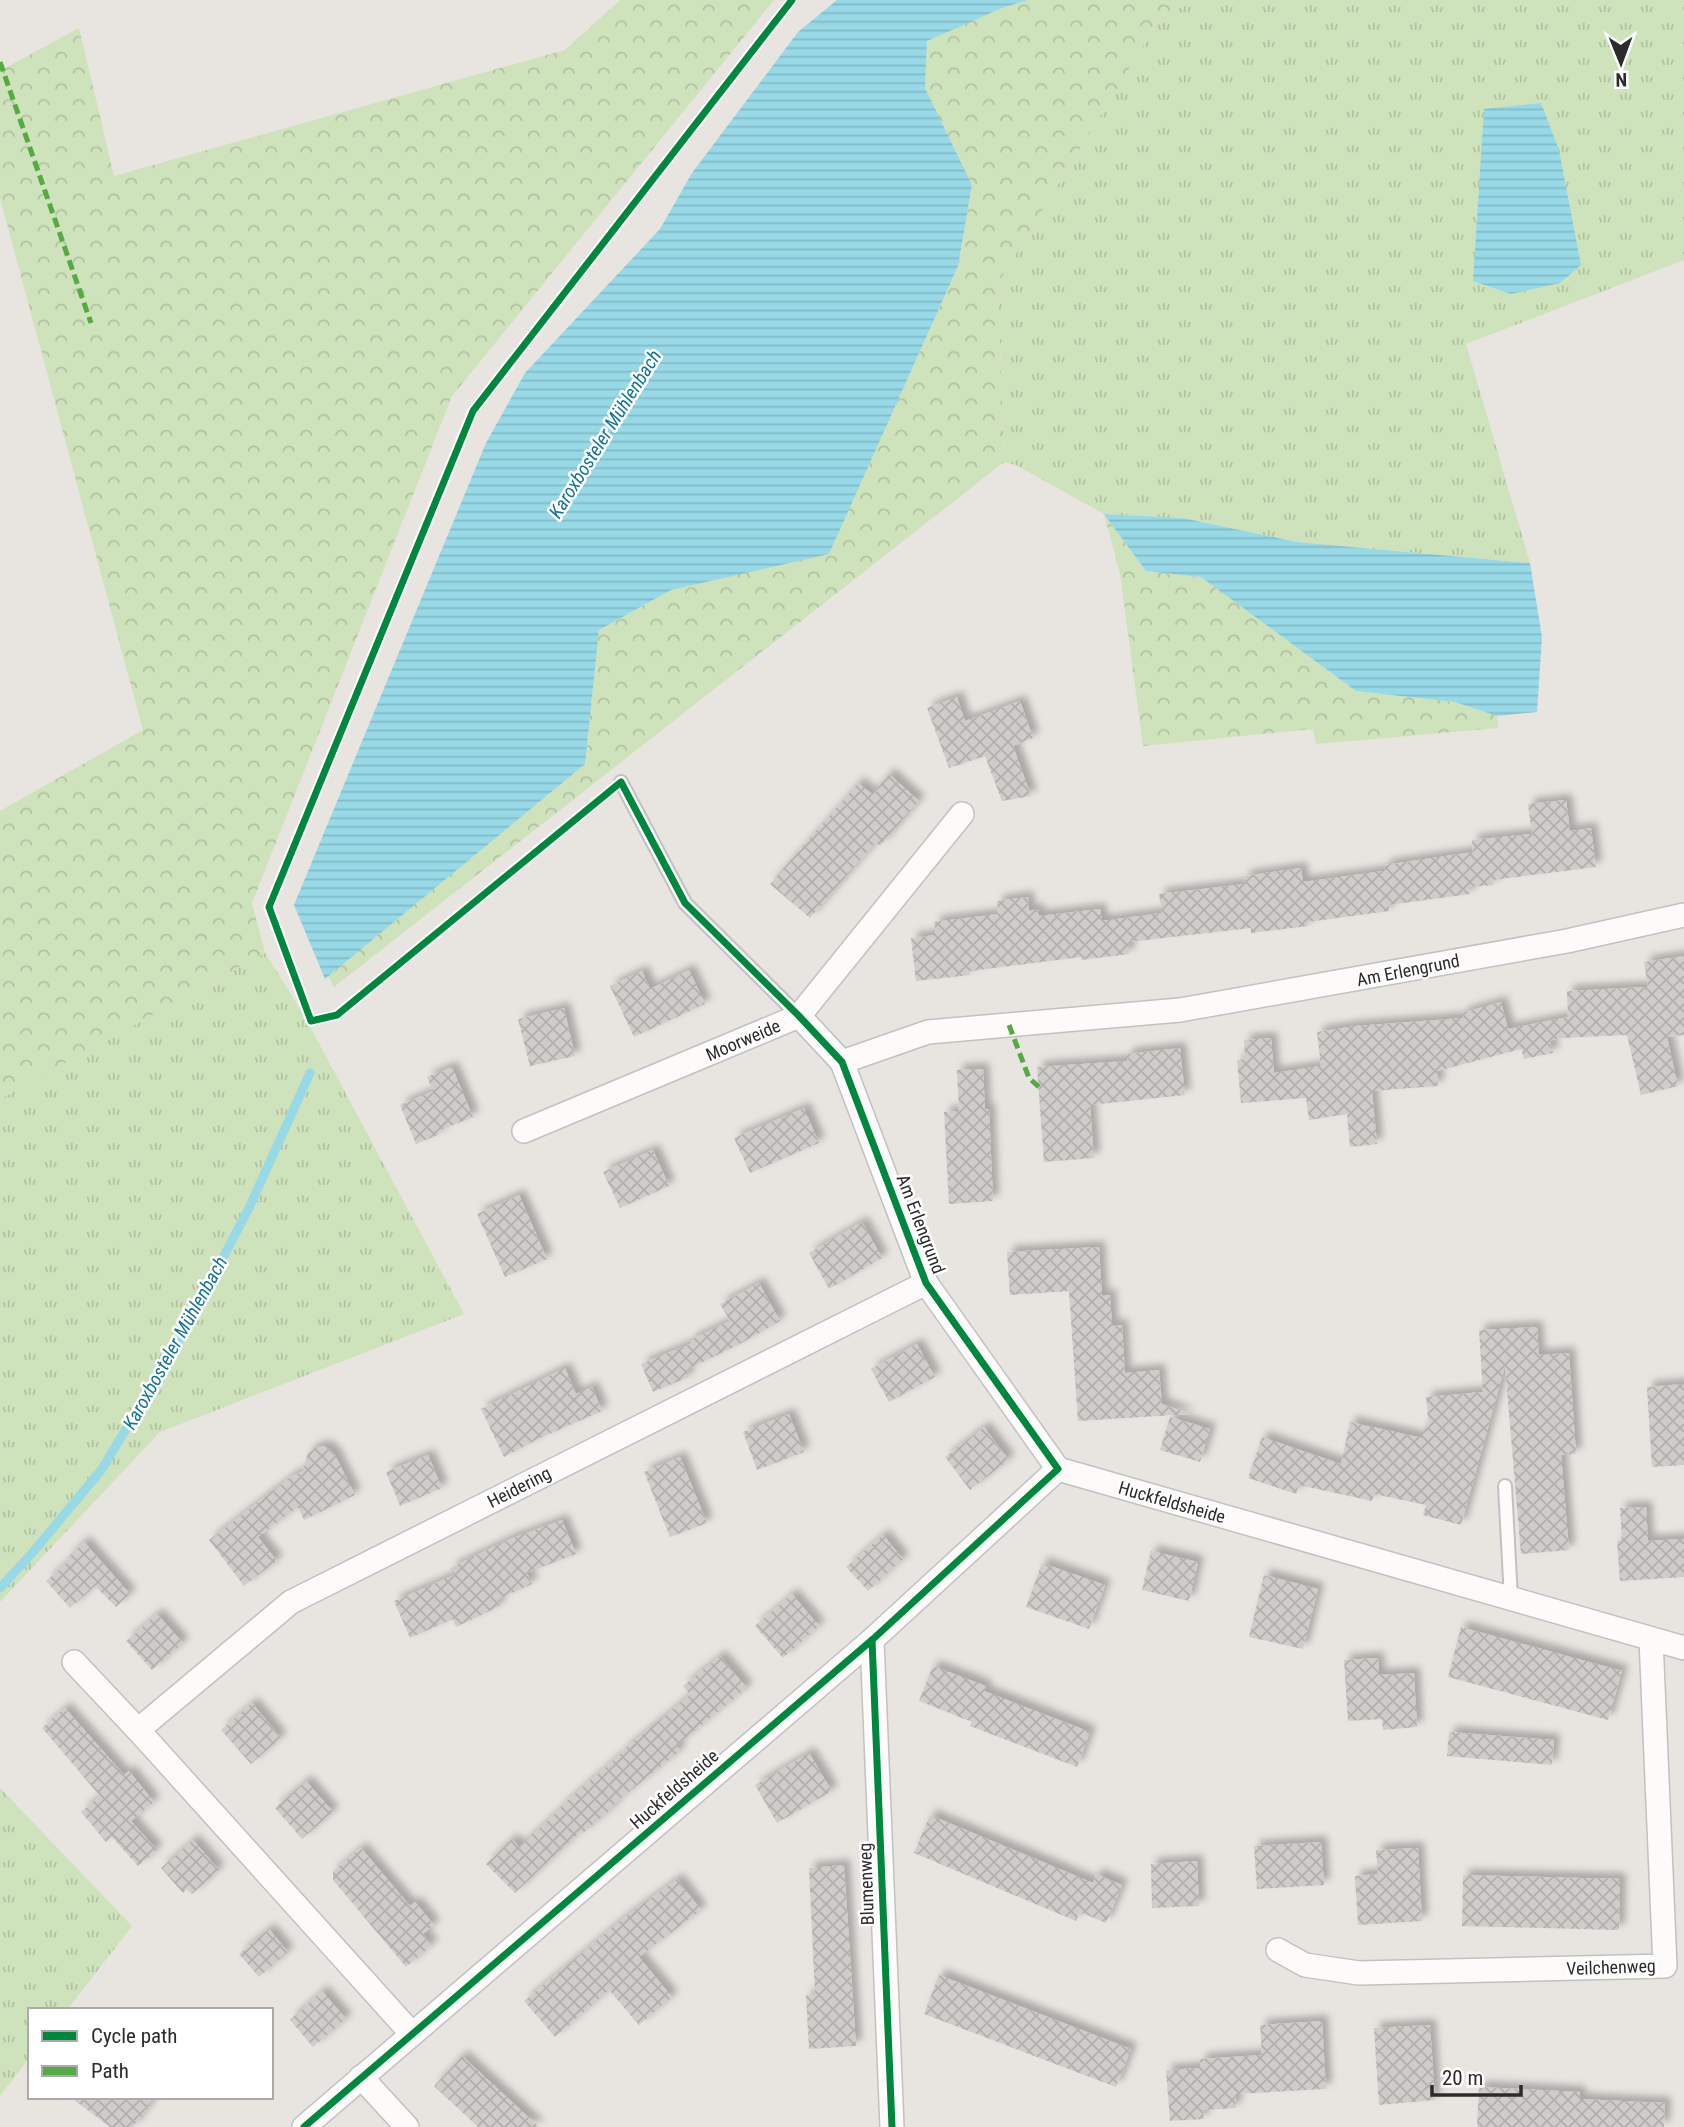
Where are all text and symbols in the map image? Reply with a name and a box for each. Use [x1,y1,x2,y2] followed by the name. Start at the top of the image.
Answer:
[1586,28,1656,98] north arrow
[1615,68,1627,91] text: N
[544,346,666,522] water label: Karoxbosteler Mühlenbach
[1355,950,1461,990] street label: Am Erlengrund
[703,1015,783,1065] street label: Moorweide
[892,1171,950,1277] street label: Am Erlengrund
[118,1253,232,1433] water label: Karoxbosteler Mühlenbach
[484,1462,554,1512] street label: Heidering
[1116,1477,1228,1527] street label: Huckfeldsheide
[626,1745,722,1833] street label: Huckfeldsheide
[854,1842,878,1926] street label: Blumenweg
[1566,1955,1656,1979] street label: Veilchenweg
[28,2008,273,2099] legend
[91,2024,177,2048] text: Cycle path
[1432,2054,1521,2098] scale bar
[91,2059,129,2083] text: Path
[1442,2066,1483,2090] text: 20 m

